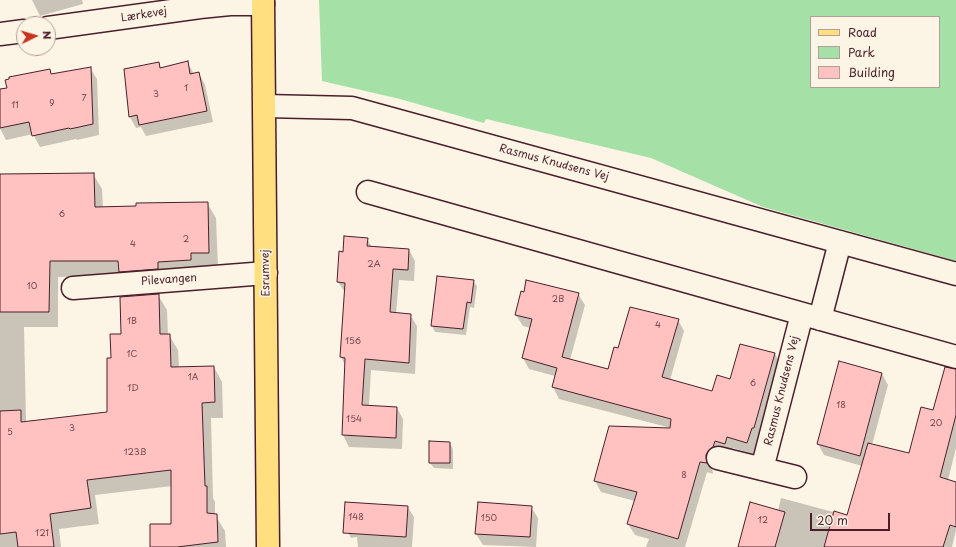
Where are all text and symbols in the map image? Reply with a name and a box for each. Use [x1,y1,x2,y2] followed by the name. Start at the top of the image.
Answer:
[120,5,168,25] street label: Lærkevej
[16,16,56,56] north arrow
[810,16,940,88] legend
[848,23,877,41] text: Road
[39,30,56,40] text: N
[848,43,875,61] text: Park
[848,63,895,81] text: Building
[184,84,188,94] house number: 1
[153,90,159,100] house number: 3
[81,94,87,104] house number: 7
[49,99,55,109] house number: 9
[11,101,19,111] house number: 11
[498,142,610,184] street label: Rasmus Knudsens Vej
[59,210,65,220] house number: 6
[183,235,189,245] house number: 2
[130,240,136,250] house number: 4
[259,249,273,297] street label: Esrumvej
[367,260,381,270] house number: 2A
[141,271,197,289] street label: Pilevangen
[27,282,37,292] house number: 10
[552,295,564,305] house number: 2B
[127,317,137,327] house number: 1B
[655,321,661,331] house number: 4
[762,335,802,447] street label: Rasmus Knudsens Vej
[345,337,361,347] house number: 156
[127,350,137,360] house number: 1C
[188,373,198,383] house number: 1A
[750,379,756,389] house number: 6
[127,384,139,394] house number: 1D
[836,401,846,411] house number: 18
[346,415,362,425] house number: 154
[930,419,942,429] house number: 20
[69,424,75,434] house number: 3
[7,428,13,438] house number: 5
[124,448,146,458] house number: 123B
[681,471,687,481] house number: 8
[812,505,892,531] scale bar
[817,511,848,529] text: 20 m
[348,513,364,523] house number: 148
[481,514,497,524] house number: 150
[758,516,768,526] house number: 12
[35,529,49,539] house number: 121

